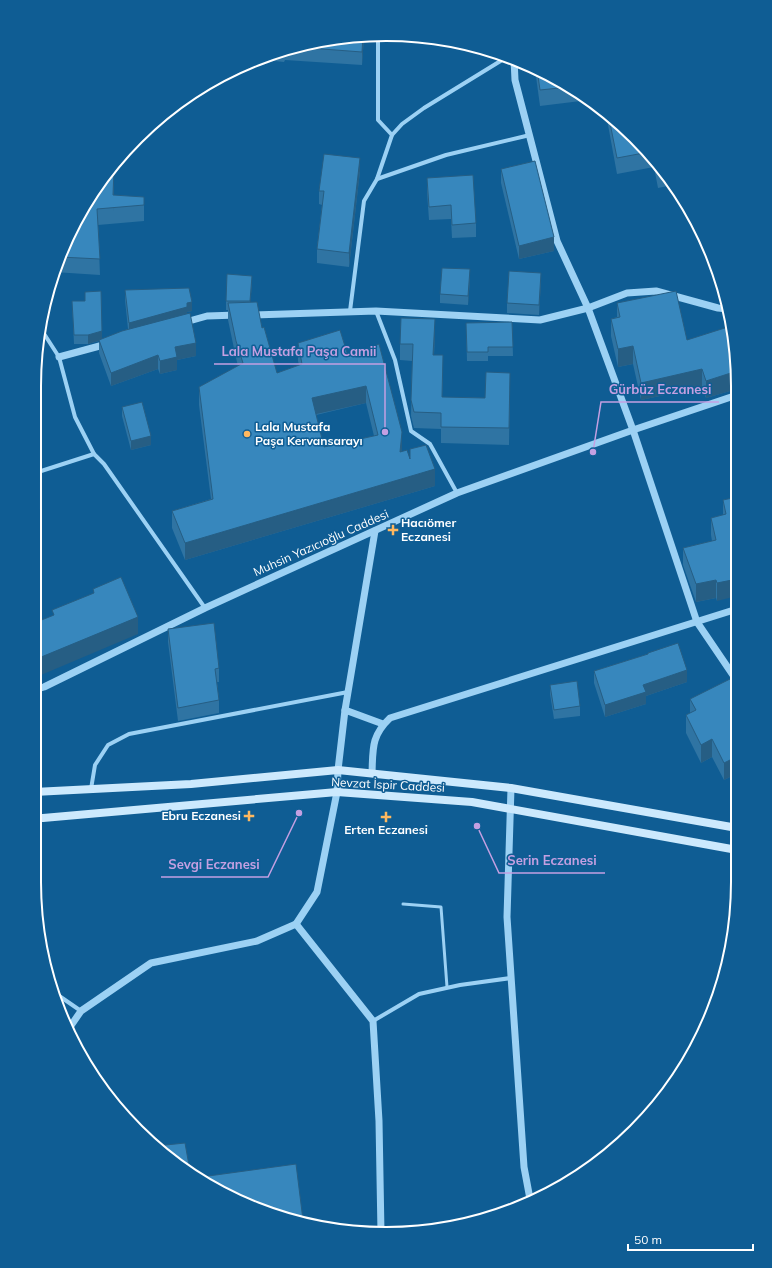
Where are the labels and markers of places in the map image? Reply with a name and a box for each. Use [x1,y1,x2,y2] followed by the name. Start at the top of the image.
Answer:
[214,339,385,364] callout: Lala Mustafa Paşa Camii
[601,377,719,402] callout: Gürbüz Eczanesi
[255,419,363,448] place label: Lala Mustafa Paşa Kervansarayı
[242,429,252,439] marker: Lala Mustafa Paşa Kervansarayı
[401,515,456,544] place label: Hacıömer Eczanesi
[388,525,398,535] marker: Hacıömer Eczanesi
[161,808,241,823] place label: Ebru Eczanesi
[244,811,254,821] marker: Ebru Eczanesi
[381,812,391,822] marker: Erten Eczanesi
[344,822,428,837] place label: Erten Eczanesi
[499,848,605,873] callout: Serin Eczanesi
[161,852,268,877] callout: Sevgi Eczanesi

